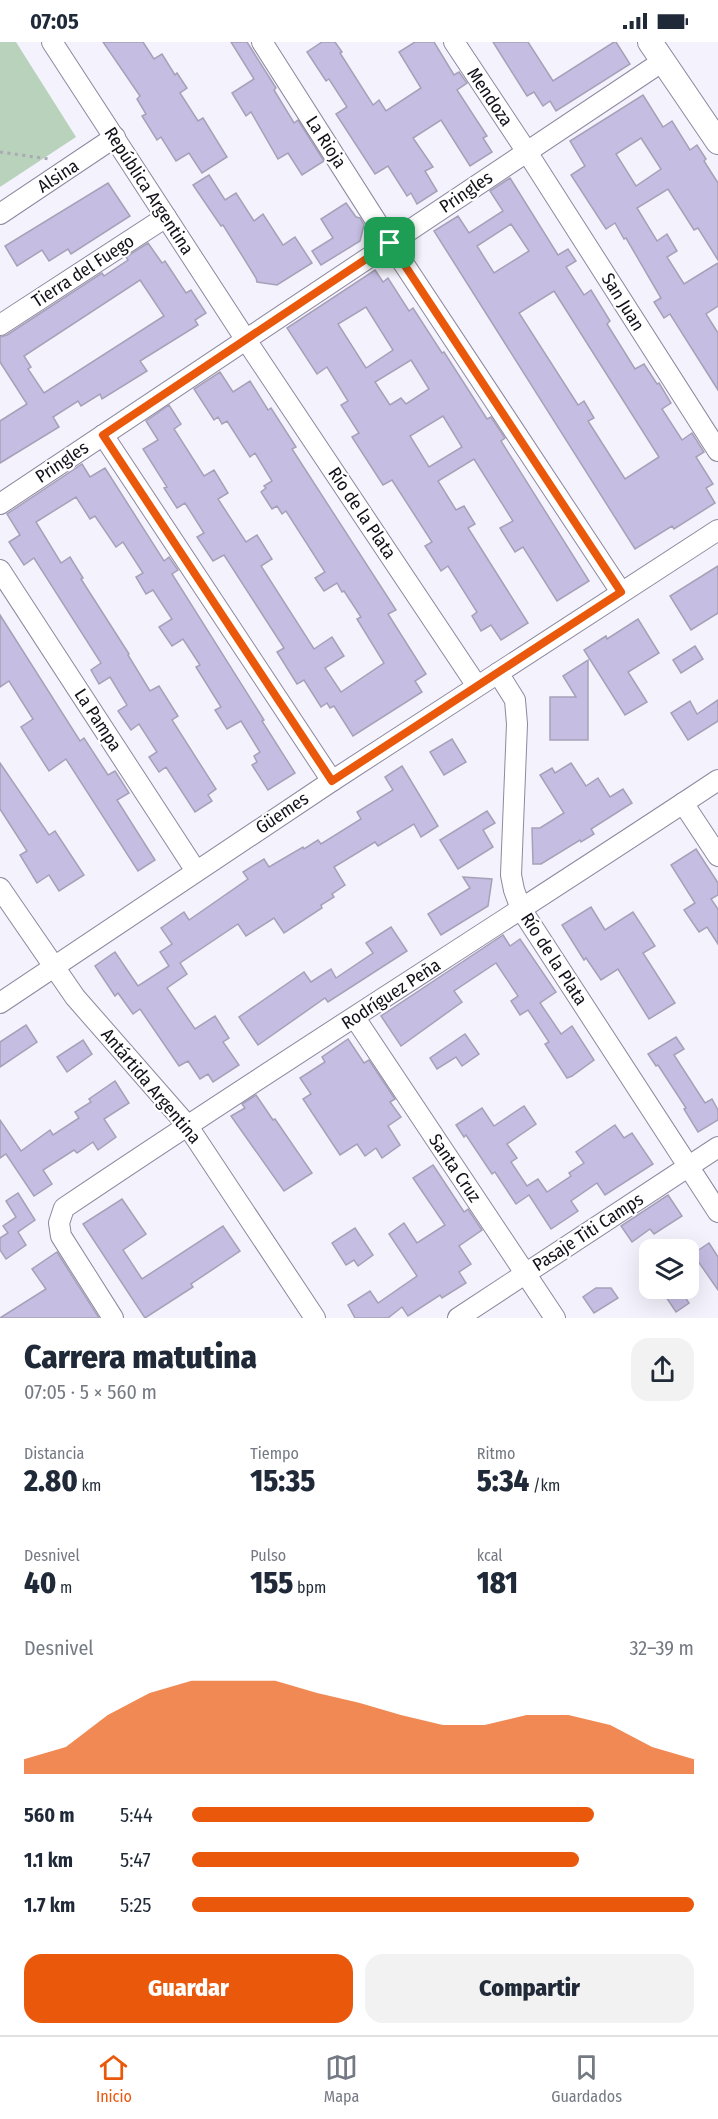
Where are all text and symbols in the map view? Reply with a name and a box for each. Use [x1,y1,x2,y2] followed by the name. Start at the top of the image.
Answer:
[30,8,79,35] text: 07:05
[462,64,518,131] street label: Mendoza
[301,112,351,172] street label: La Rioja
[100,123,199,259] street label: República Argentina
[33,154,83,197] street label: Alsina
[435,166,497,218] street label: Pringles
[364,217,415,268] pin
[373,226,406,259] icon: arrive
[28,230,138,312] street label: Tierra del Fuego
[597,269,649,335] street label: San Juan
[31,436,93,488] street label: Pringles
[323,463,401,563] street label: Río de la Plata
[70,685,126,756] street label: La Pampa
[251,787,313,839] street label: Güemes
[516,909,592,1010] street label: Río de la Plata
[337,954,445,1034] street label: Rodríguez Peña
[96,1024,206,1148] street label: Antártida Argentina
[424,1130,486,1206] street label: Santa Cruz
[529,1188,648,1276] street label: Pasaje Titi Camps
[639,1239,699,1299] map controls
[639,1239,699,1299] button: layers
[24,1337,257,1377] text: Carrera matutina
[631,1338,694,1401] button: share
[24,1380,157,1404] text: 07:05 · 5 × 560 m
[24,1444,84,1463] text: Distancia
[250,1444,299,1463] text: Tiempo
[477,1444,515,1463] text: Ritmo
[24,1463,78,1499] text: 2.80
[250,1463,315,1499] text: 15:35
[477,1463,529,1499] text: 5:34
[78,1476,101,1495] text: km
[529,1476,560,1495] text: /km
[24,1546,80,1565] text: Desnivel
[250,1546,286,1565] text: Pulso
[477,1546,503,1565] text: kcal
[24,1565,56,1601] text: 40
[250,1565,293,1601] text: 155
[477,1565,518,1601] text: 181
[56,1578,72,1597] text: m
[293,1578,326,1597] text: bpm
[24,1636,94,1660] text: Desnivel
[629,1636,694,1660] text: 32–39 m
[24,1803,75,1827] text: 560 m
[120,1803,153,1827] text: 5:44
[24,1848,73,1872] text: 1.1 km
[120,1848,151,1872] text: 5:47
[24,1893,75,1917] text: 1.7 km
[120,1893,151,1917] text: 5:25
[24,1954,353,2023] button: Guardar
[365,1954,694,2023] button: Compartir
[96,2051,132,2106] tab: Inicio
[324,2051,359,2106] tab: Mapa
[551,2051,622,2106] tab: Guardados

